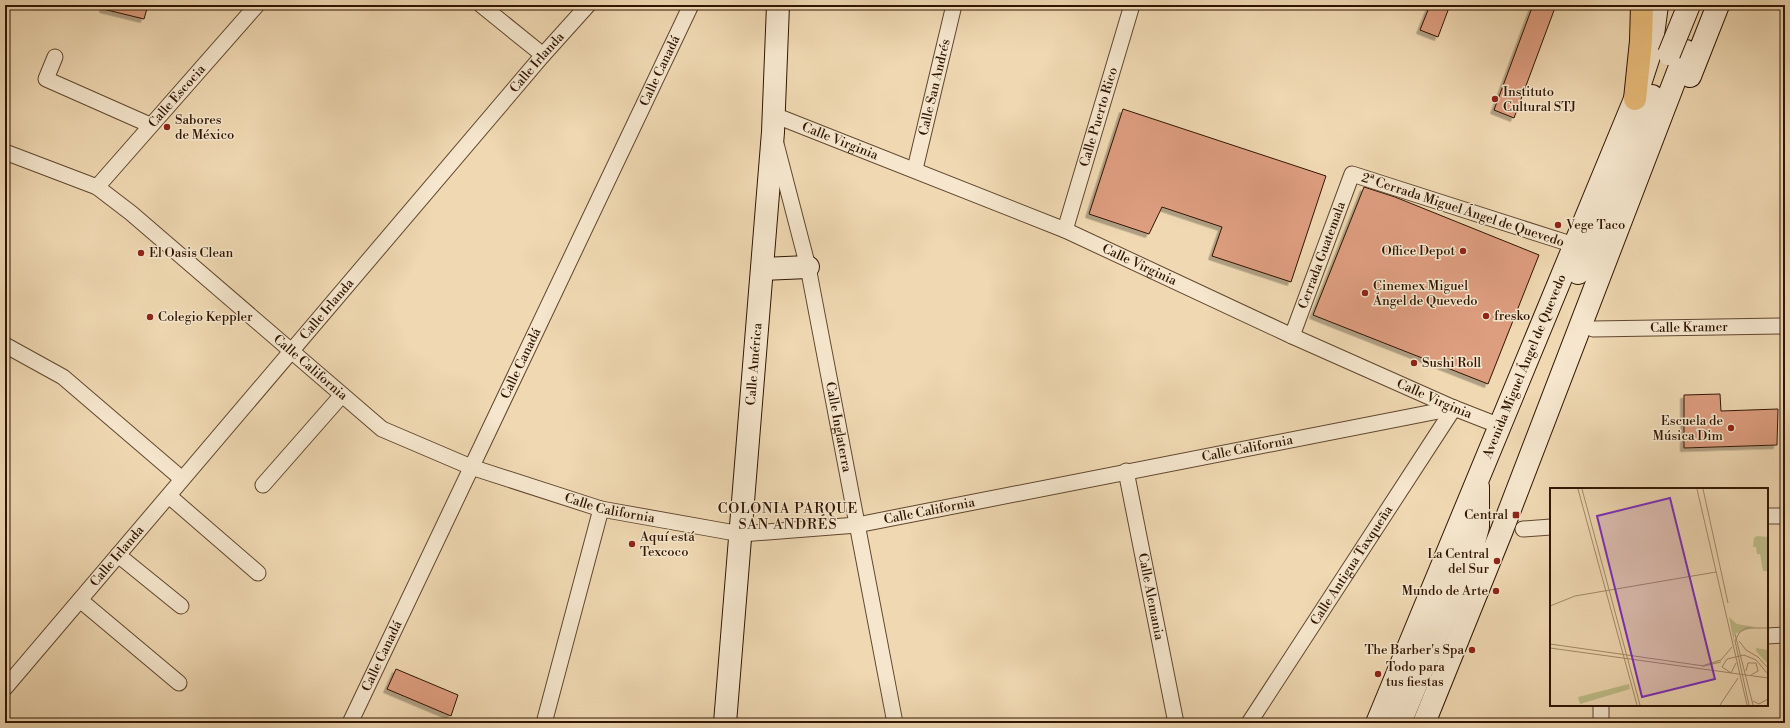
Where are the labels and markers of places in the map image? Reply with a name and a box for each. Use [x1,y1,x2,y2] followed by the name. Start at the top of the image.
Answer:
[1503,84,1576,115] place label: Instituto Cultural STJ
[1490,94,1500,104] marker: Instituto Cultural STJ
[175,112,234,143] place label: Sabores de México
[162,122,172,132] marker: Sabores de México
[1565,217,1625,233] place label: Vege Taco
[1553,220,1563,230] marker: Vege Taco
[1381,243,1455,259] place label: Office Depot
[149,245,234,261] place label: El Oasis Clean
[1458,246,1468,256] marker: Office Depot
[136,248,146,258] marker: El Oasis Clean
[1372,278,1478,309] place label: Cinemex Miguel Ángel de Quevedo
[1360,288,1370,298] marker: Cinemex Miguel Ángel de Quevedo
[1494,308,1530,324] place label: fresko
[158,309,253,325] place label: Colegio Keppler
[1481,311,1491,321] marker: fresko
[145,312,155,322] marker: Colegio Keppler
[1422,355,1481,371] place label: Sushi Roll
[1409,358,1419,368] marker: Sushi Roll
[1653,413,1724,444] place label: Escuela de Música Dim
[1726,423,1736,433] marker: Escuela de Música Dim
[1464,507,1508,523] place label: Central
[1511,510,1521,520] marker: Central
[639,529,695,560] place label: Aquí está Texcoco
[627,539,637,549] marker: Aquí está Texcoco
[1427,546,1489,577] place label: La Central del Sur
[1492,556,1502,566] marker: La Central del Sur
[1401,583,1488,599] place label: Mundo de Arte
[1491,586,1501,596] marker: Mundo de Arte
[1364,642,1464,658] place label: The Barber's Spa
[1467,645,1477,655] marker: The Barber's Spa
[1386,659,1445,690] place label: Todo para tus fiestas
[1373,669,1383,679] marker: Todo para tus fiestas

